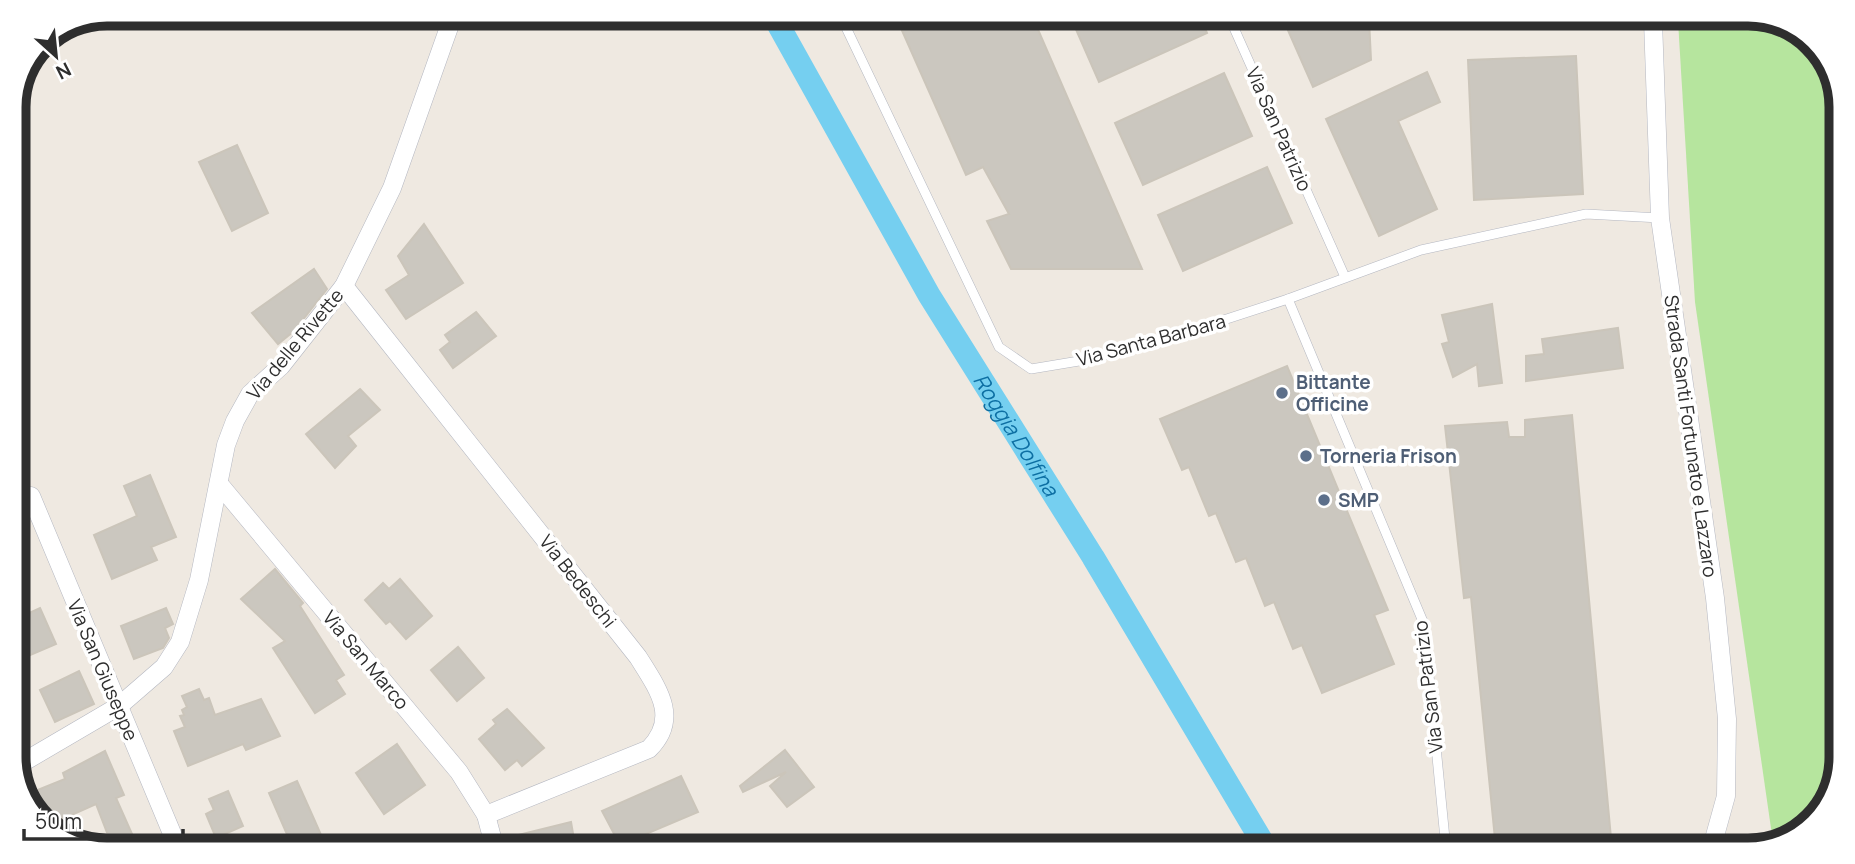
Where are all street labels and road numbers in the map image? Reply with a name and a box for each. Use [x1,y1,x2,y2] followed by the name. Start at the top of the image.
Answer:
[1240,63,1318,195] street label: Via San Patrizio
[241,283,349,405] street label: Via delle Rivette
[1658,293,1724,579] street label: Strada Santi Fortunato e Lazzaro
[1074,308,1228,372] street label: Via Santa Barbara
[534,529,622,633] street label: Via Bedeschi
[62,596,144,744] street label: Via San Giuseppe
[317,605,415,715] street label: Via San Marco
[1407,619,1449,755] street label: Via San Patrizio

